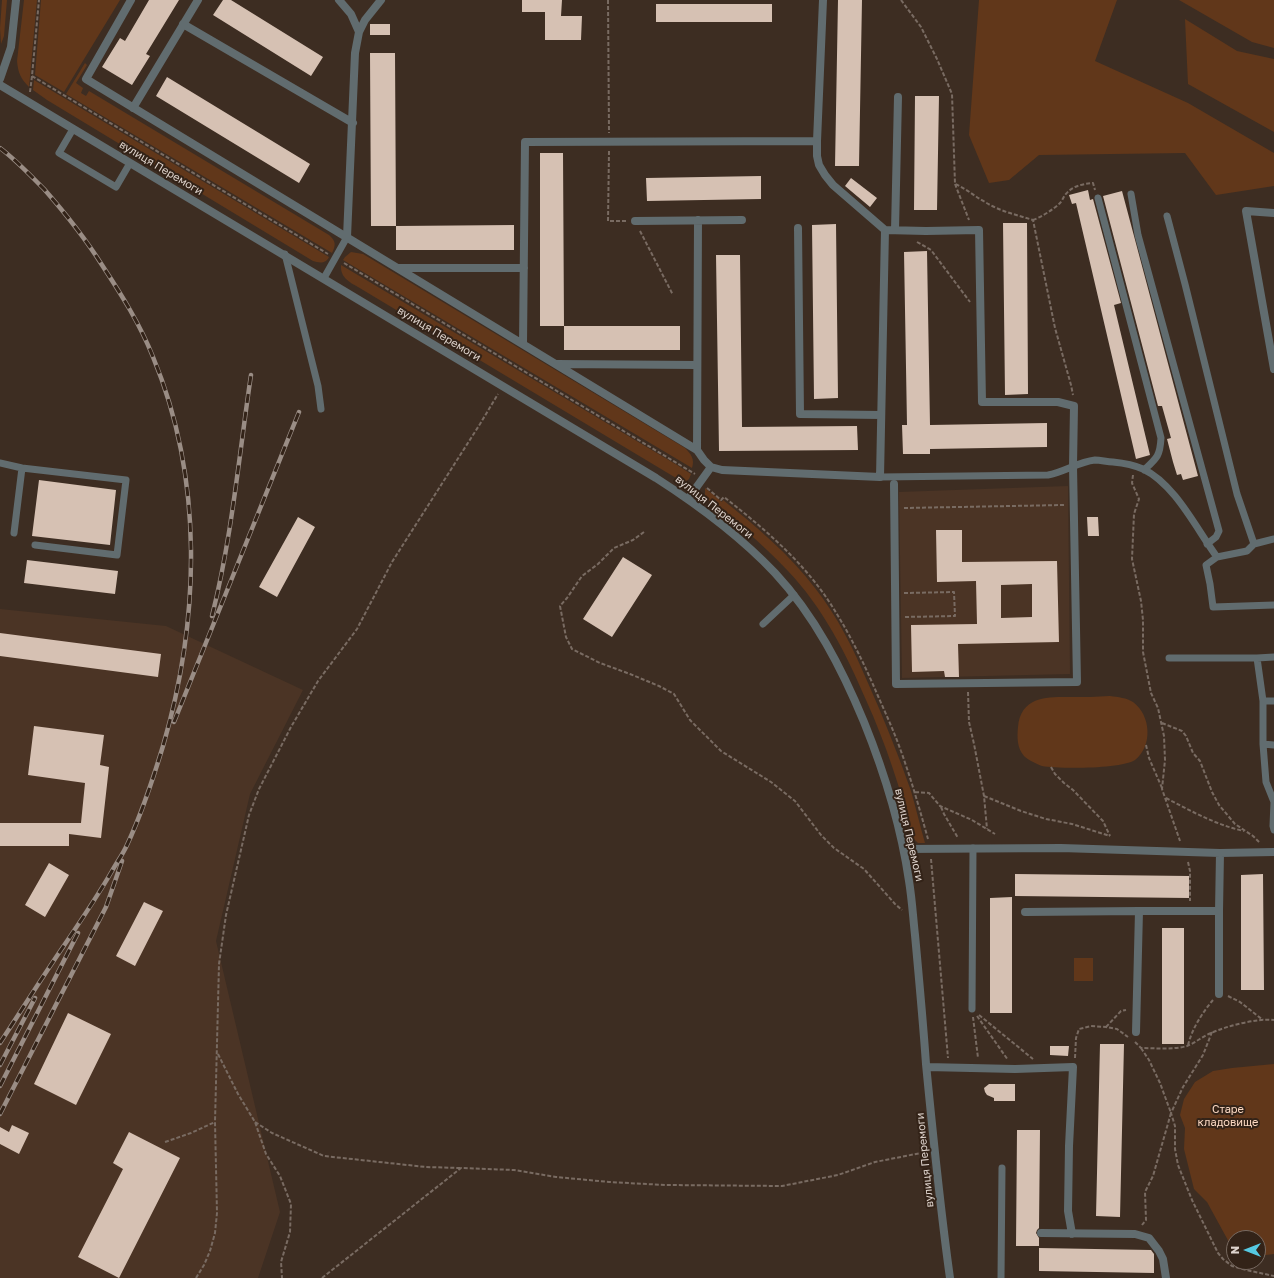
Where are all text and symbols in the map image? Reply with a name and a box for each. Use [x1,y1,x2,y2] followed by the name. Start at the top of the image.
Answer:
[117,138,205,198] street label: вулиця Перемоги
[395,304,483,364] street label: вулиця Перемоги
[672,473,756,541] street label: вулиця Перемоги
[892,787,926,883] street label: вулиця Перемоги
[1198,1103,1258,1129] park label: Старе кладовище
[913,1112,937,1208] street label: вулиця Перемоги
[1226,1230,1266,1270] north arrow
[1228,1246,1241,1254] text: N

